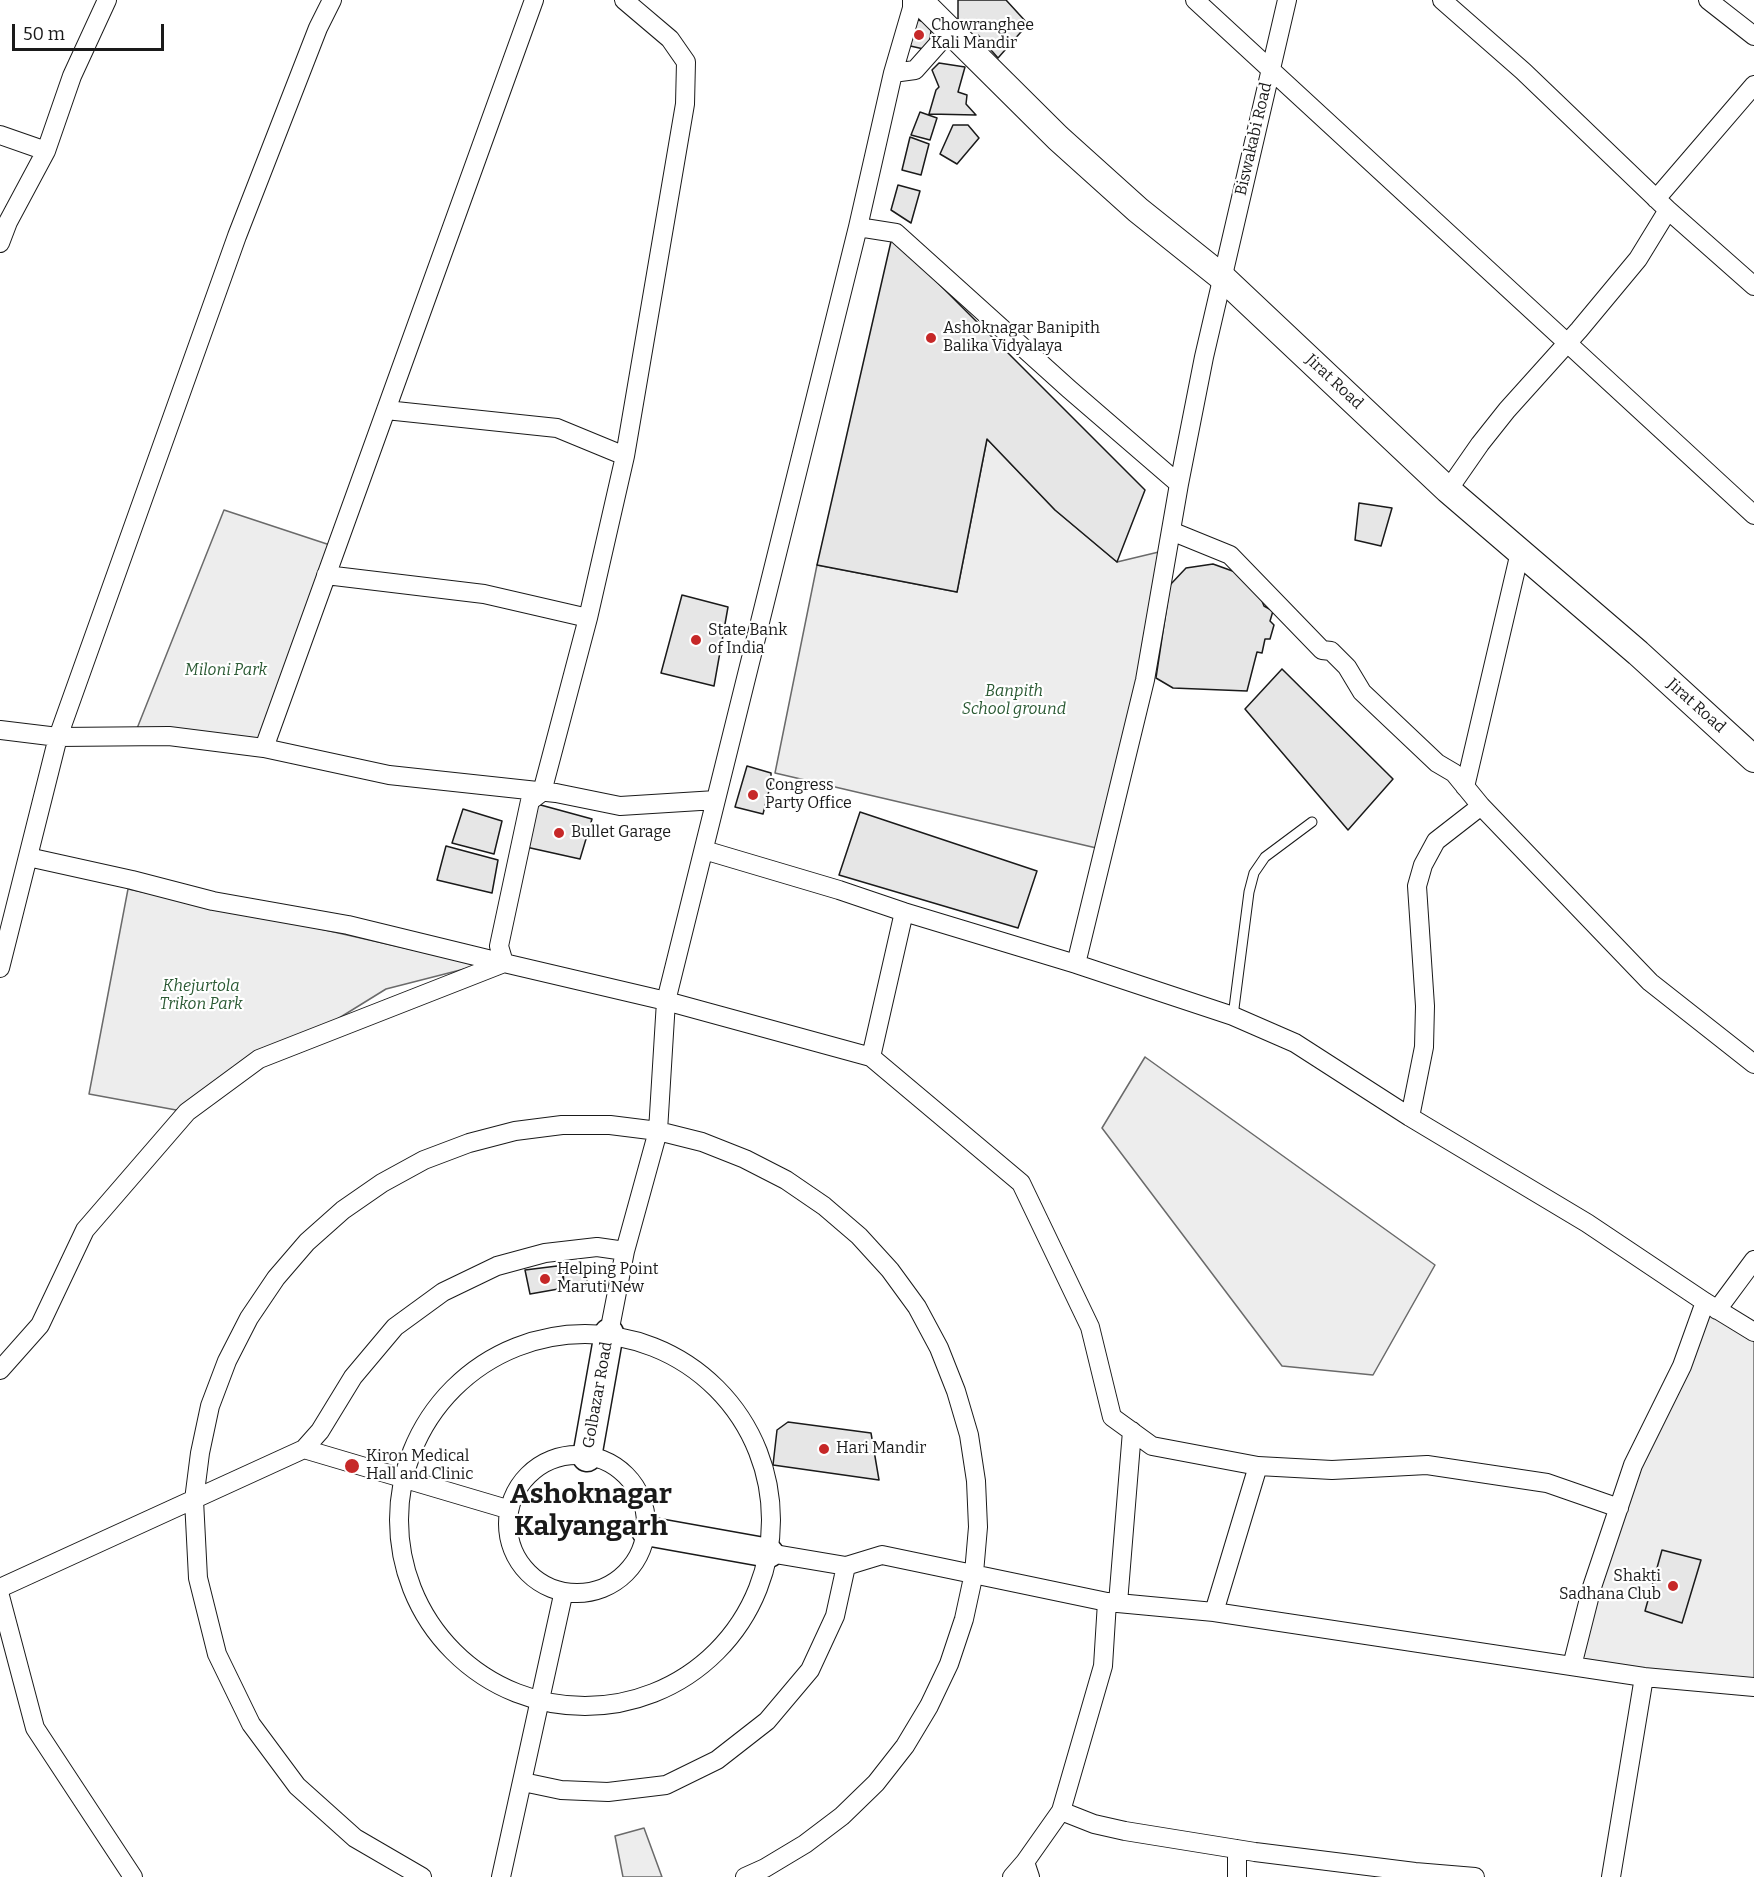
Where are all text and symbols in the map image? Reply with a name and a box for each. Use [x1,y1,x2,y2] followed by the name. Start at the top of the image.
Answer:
[15,12,166,50] scale bar
[931,16,1034,54] place label: Chowranghee Kali Mandir
[23,23,65,45] text: 50 m
[912,28,926,42] marker: Chowranghee Kali Mandir
[1232,81,1276,197] street label: Biswakabi Road
[943,319,1100,357] place label: Ashoknagar Banipith Balika Vidyalaya
[924,331,938,345] marker: Ashoknagar Banipith Balika Vidyalaya
[1301,350,1367,414] street label: Jirat Road
[708,621,787,659] place label: State Bank of India
[689,633,703,647] marker: State Bank of India
[185,661,267,681] park label: Miloni Park
[1663,675,1729,737] street label: Jirat Road
[962,682,1066,720] park label: Banpith School ground
[765,776,852,814] place label: Congress Party Office
[746,788,760,802] marker: Congress Party Office
[571,823,671,843] place label: Bullet Garage
[552,826,566,840] marker: Bullet Garage
[159,977,243,1015] park label: Khejurtola Trikon Park
[557,1260,659,1298] place label: Helping Point Maruti New
[538,1272,552,1286] marker: Helping Point Maruti New
[579,1340,617,1450] street label: Golbazar Road
[836,1439,926,1459] place label: Hari Mandir
[817,1442,831,1456] marker: Hari Mandir
[366,1447,474,1485] place label: Kiron Medical Hall and Clinic
[343,1457,361,1475] marker: Kiron Medical Hall and Clinic
[510,1478,672,1544] district label: Ashoknagar Kalyangarh
[1559,1567,1661,1605] place label: Shakti Sadhana Club
[1666,1579,1680,1593] marker: Shakti Sadhana Club

